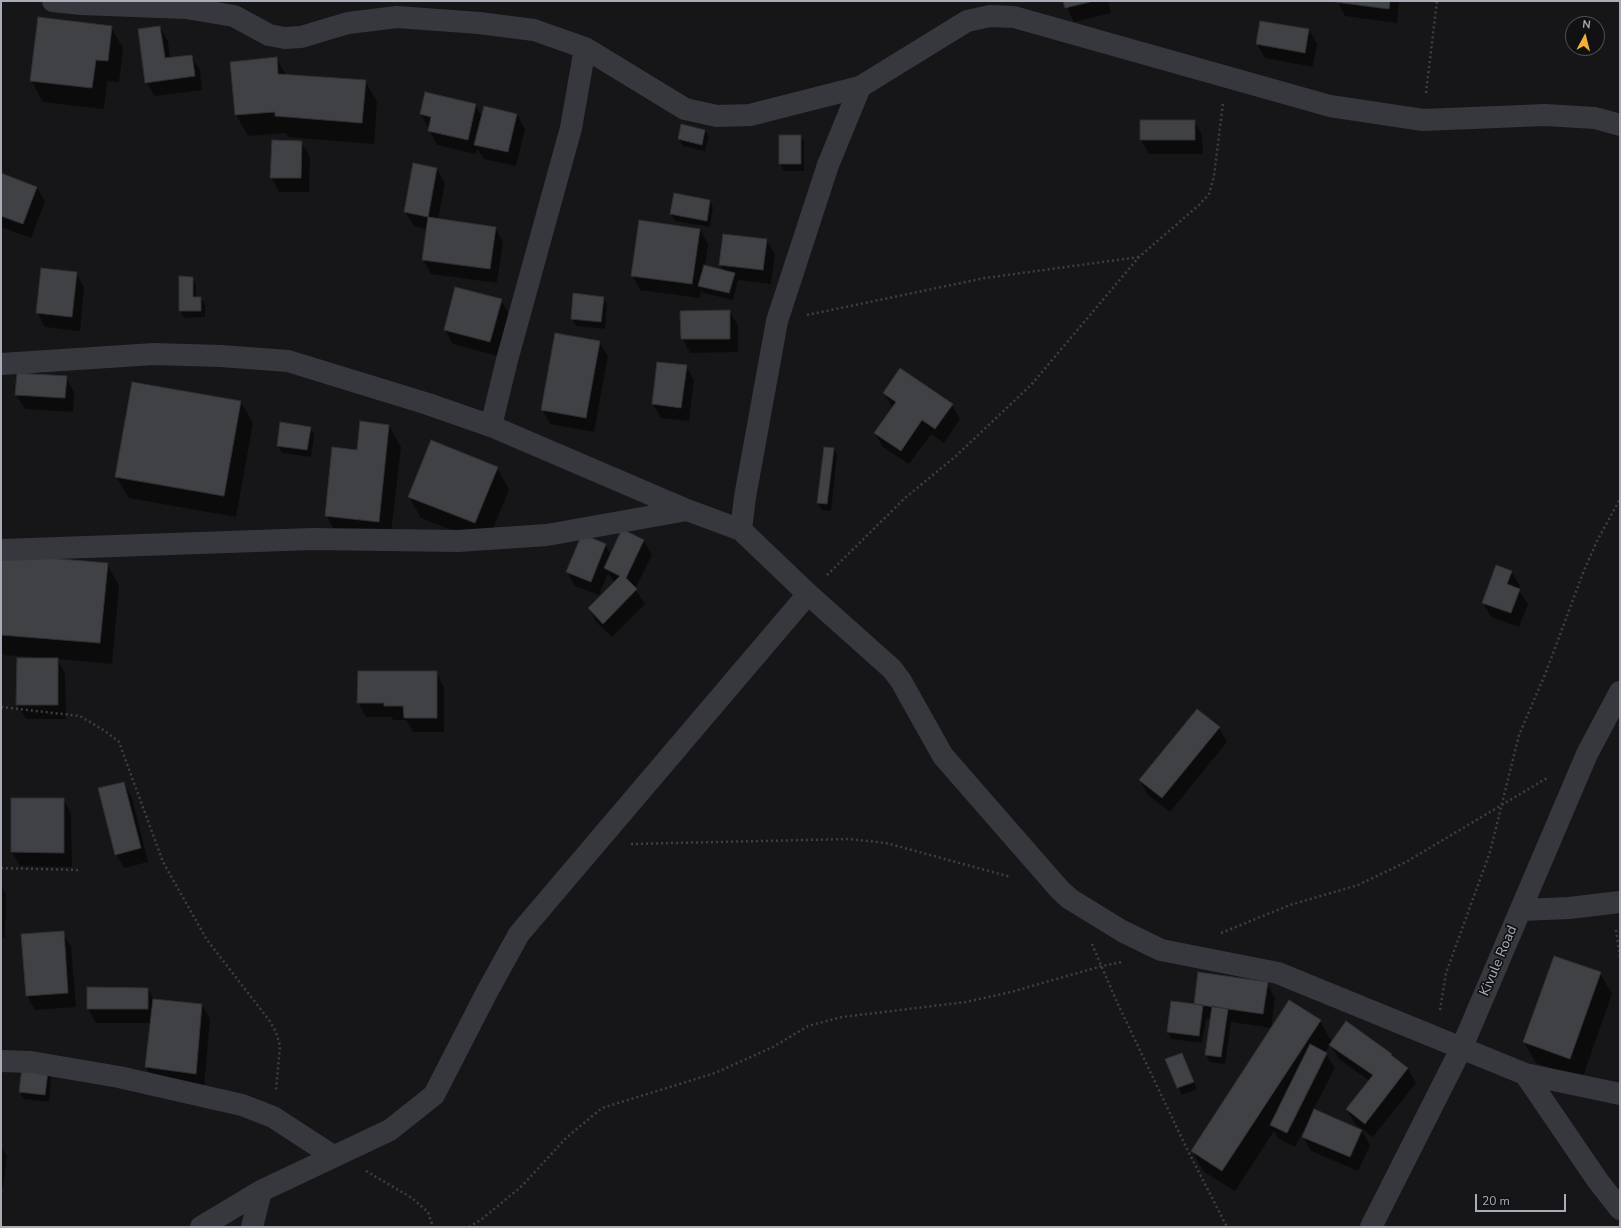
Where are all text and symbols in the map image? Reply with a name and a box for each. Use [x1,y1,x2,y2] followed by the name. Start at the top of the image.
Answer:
[1565,16,1605,56] north arrow
[1581,17,1591,33] text: N
[1477,923,1521,999] street label: Kivule Road
[1477,1186,1568,1212] scale bar
[1482,1193,1510,1209] text: 20 m

